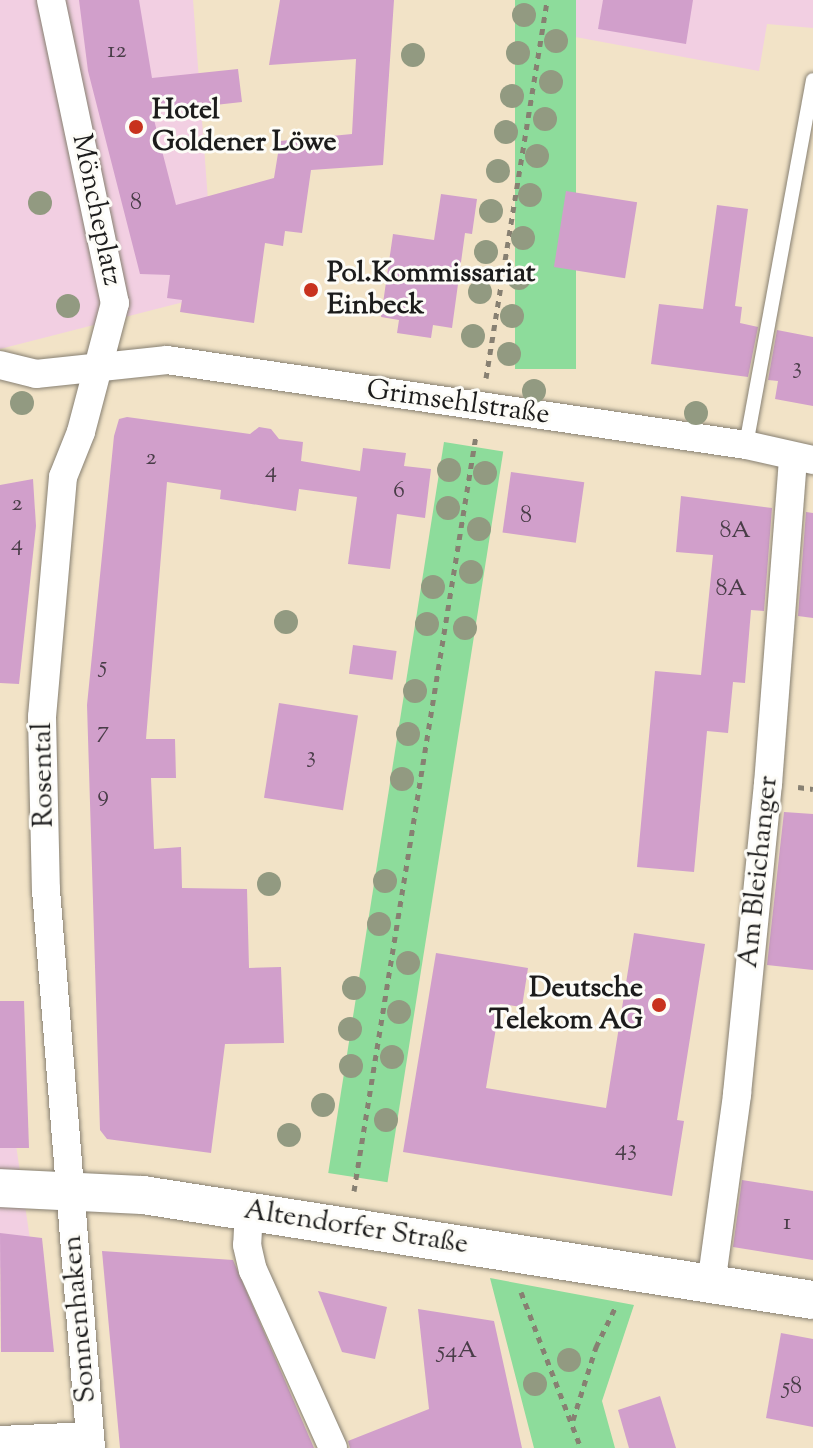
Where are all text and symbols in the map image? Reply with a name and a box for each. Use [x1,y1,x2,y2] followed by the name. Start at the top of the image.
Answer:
[107,38,127,66] house number: 12
[152,94,337,160] place label: Hotel Goldener Löwe
[127,118,145,136] marker: Hotel Goldener Löwe
[64,131,128,289] street label: Möncheplatz
[130,190,142,218] house number: 8
[327,257,535,323] place label: Pol.Kommissariat Einbeck
[302,281,320,299] marker: Pol.Kommissariat Einbeck
[792,354,802,382] house number: 3
[364,374,552,432] street label: Grimsehlstraße
[145,445,157,473] house number: 2
[265,458,277,486] house number: 4
[393,478,405,506] house number: 6
[11,491,23,519] house number: 2
[520,503,532,531] house number: 8
[719,518,751,546] house number: 8A
[11,531,23,559] house number: 4
[715,576,747,604] house number: 8A
[99,653,107,681] house number: 5
[97,718,109,746] house number: 7
[26,722,62,828] street label: Rosental
[306,743,316,771] house number: 3
[732,774,786,970] street label: Am Bleichanger
[97,782,109,810] house number: 9
[489,972,643,1038] place label: Deutsche Telekom AG
[650,996,668,1014] marker: Deutsche Telekom AG
[615,1136,637,1164] house number: 43
[241,1194,471,1262] street label: Altendorfer Straße
[783,1210,791,1238] house number: 1
[56,1234,104,1404] street label: Sonnenhaken
[437,1338,477,1366] house number: 54A
[782,1374,802,1402] house number: 58

